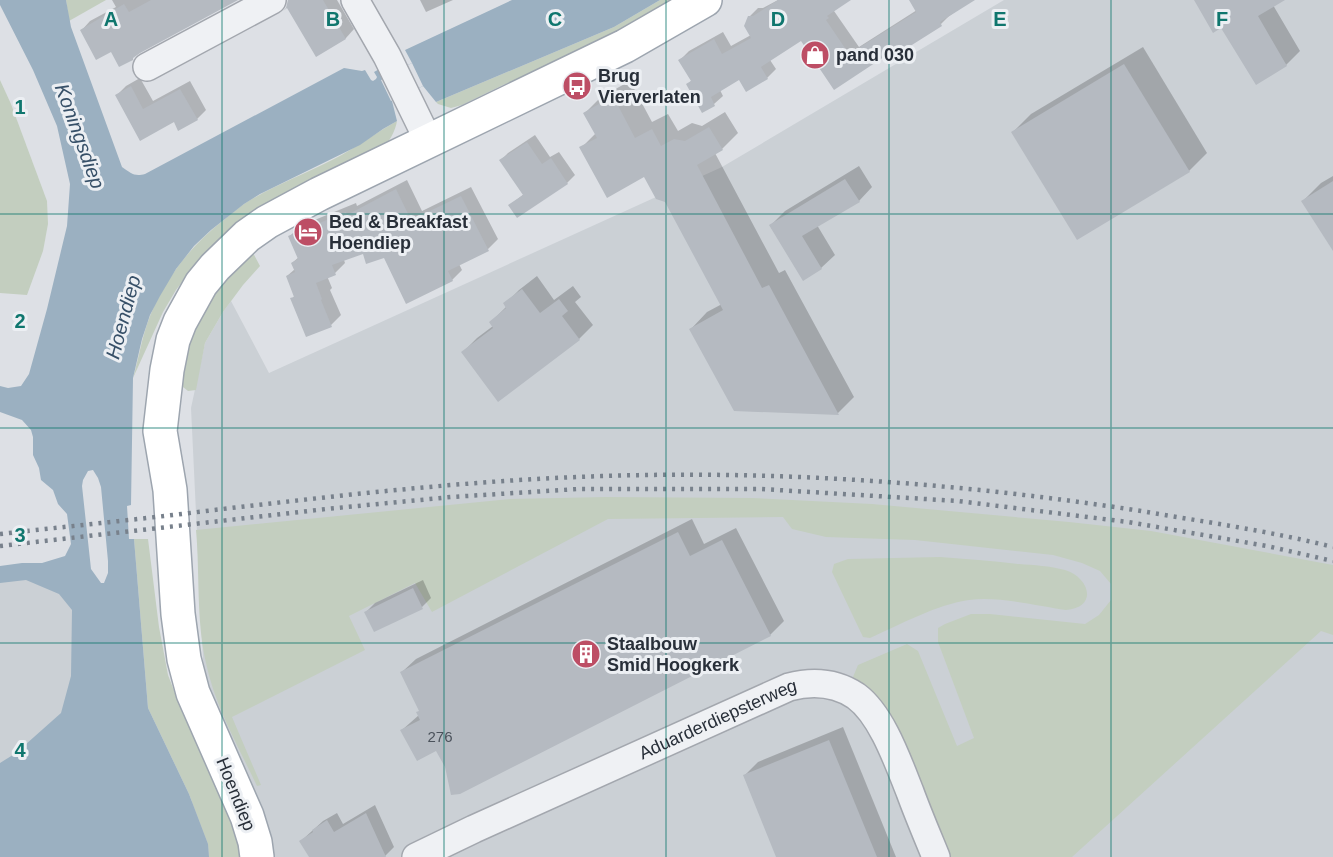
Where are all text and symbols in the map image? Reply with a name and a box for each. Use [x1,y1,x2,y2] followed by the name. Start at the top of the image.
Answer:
[104,8,118,30] text: A
[326,8,340,30] text: B
[548,8,562,30] text: C
[771,8,785,30] text: D
[993,8,1007,30] text: E
[1216,8,1228,30] text: F
[799,39,831,71] shop icon: pand 030
[836,45,914,65] place label: pand 030
[598,66,701,107] place label: Brug Vierverlaten
[561,70,593,102] bus stop icon: Brug Vierverlaten
[51,81,109,191] water label: Koningsdiep
[14,96,26,118] text: 1
[329,212,468,253] place label: Bed & Breakfast Hoendiep
[292,216,324,248] hotel icon: Bed & Breakfast Hoendiep
[101,273,145,361] water label: Hoendiep
[14,310,26,332] text: 2
[14,524,26,546] text: 3
[607,634,740,675] place label: Staalbouw Smid Hoogkerk
[570,638,602,670] building icon: Staalbouw Smid Hoogkerk
[636,675,799,763] street label: Aduarderdiepsterweg
[427,728,453,745] house number: 276
[14,739,26,761] text: 4
[212,755,260,833] street label: Hoendiep

